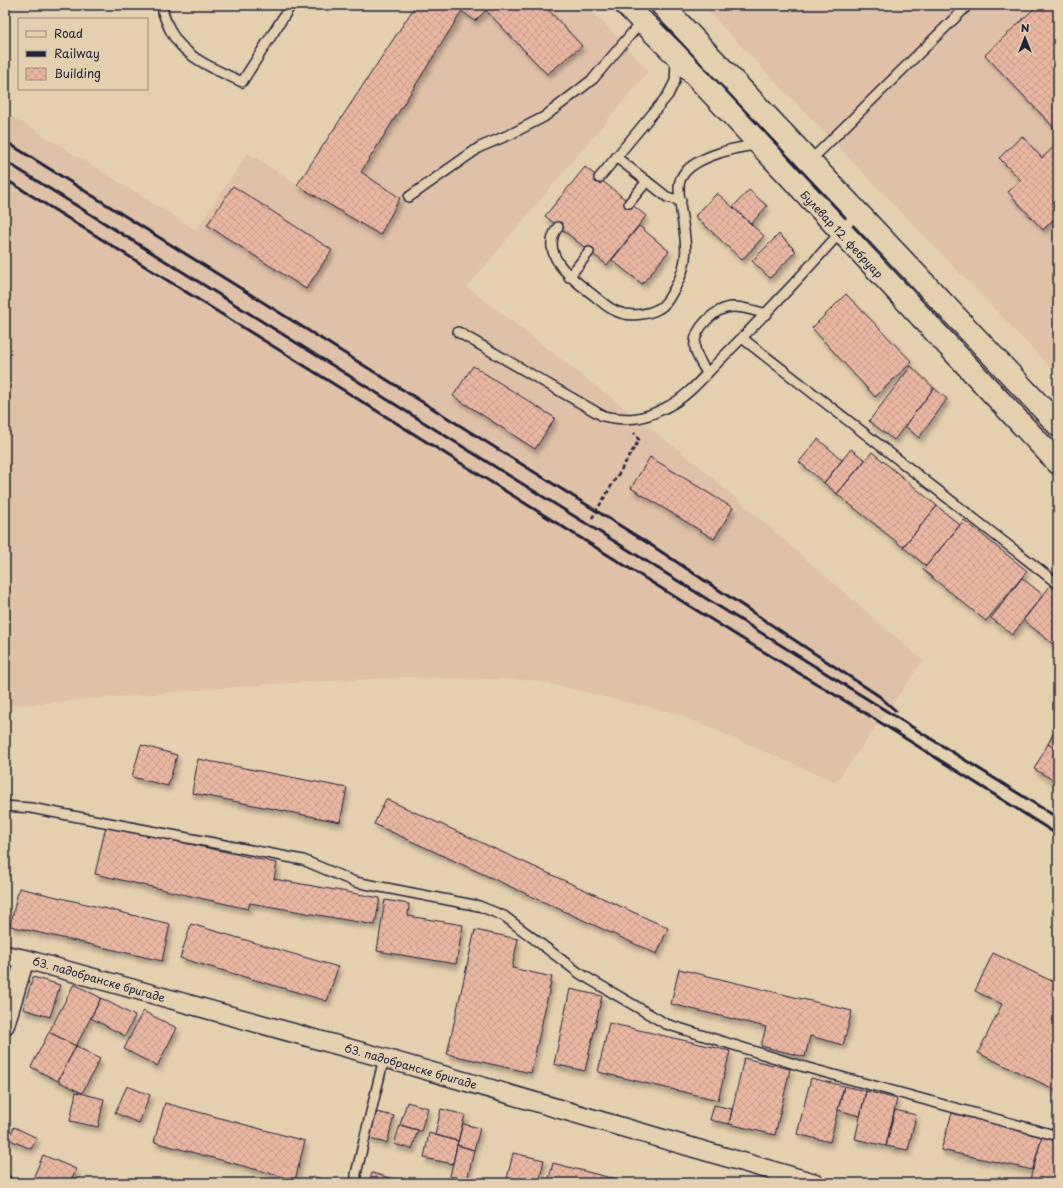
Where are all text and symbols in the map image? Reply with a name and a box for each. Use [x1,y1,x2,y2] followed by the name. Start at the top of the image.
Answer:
[18,18,148,90] legend
[1005,18,1045,58] north arrow
[1021,19,1030,36] text: N
[54,24,83,42] text: Road
[54,44,100,62] text: Railway
[54,64,101,82] text: Building
[797,186,887,282] street label: Булевар 12. фебруар
[31,952,167,1006] street label: 63. падобранске бригаде
[343,1039,479,1093] street label: 63. падобранске бригаде

